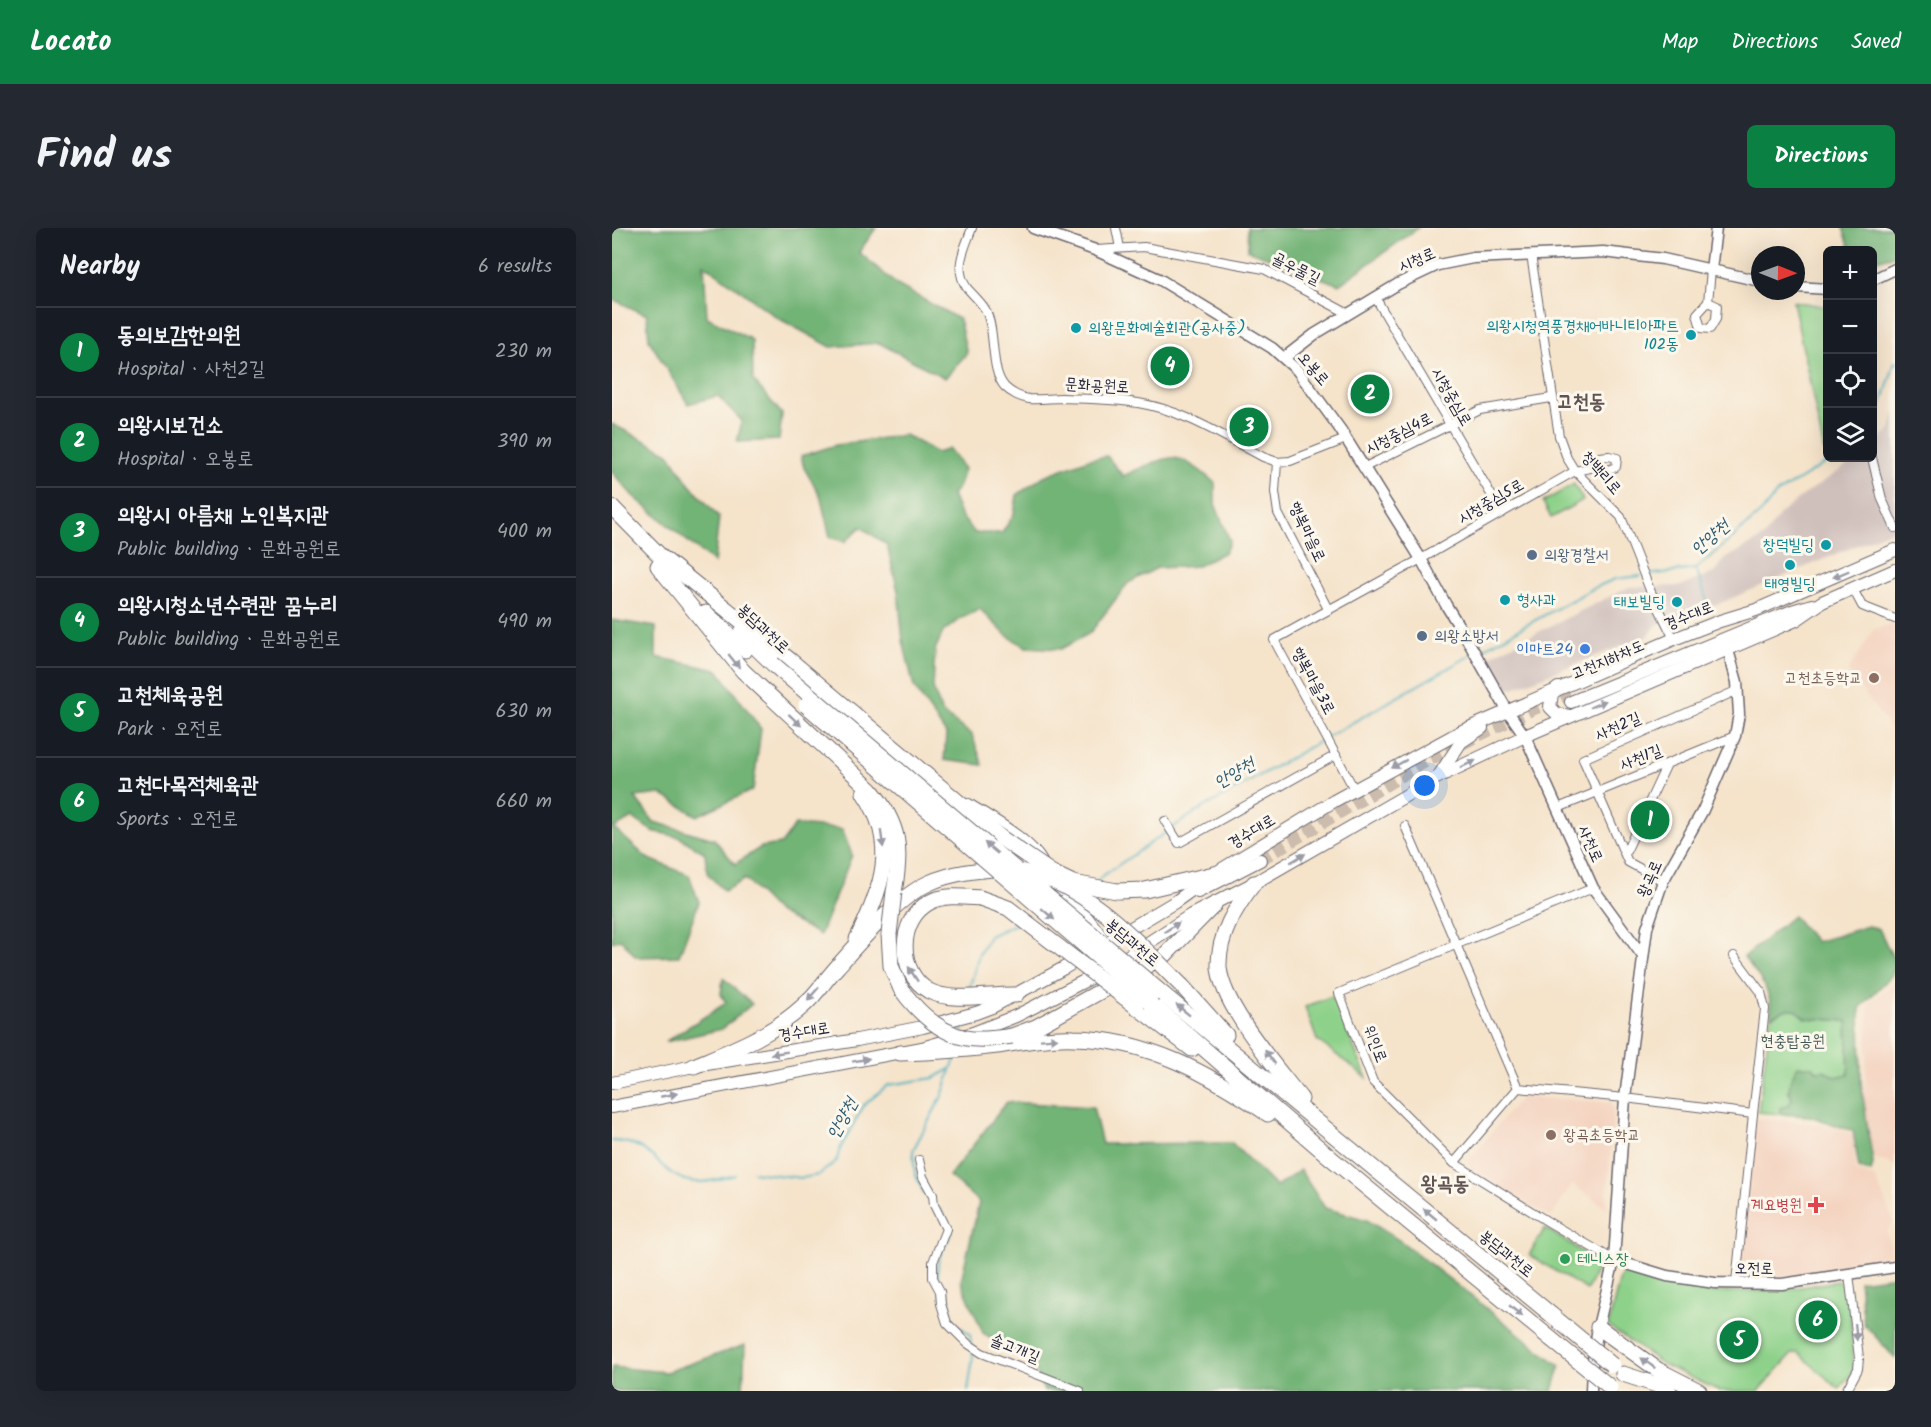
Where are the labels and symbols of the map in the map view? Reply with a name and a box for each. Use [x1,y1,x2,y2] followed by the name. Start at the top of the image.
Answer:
[1394,241,1440,279] street label: 시청로
[1267,246,1325,292] street label: 골우물길
[1751,246,1805,300] north arrow
[1486,314,1679,357] place label: 의왕시청역풍경채어바니티아파트 102동
[1088,316,1245,341] place label: 의왕문화예술회관(공사중)
[1069,321,1083,335] marker: 의왕문화예술회관(공사중)
[1684,328,1698,342] marker: 의왕시청역풍경채어바니티아파트 102동
[1150,344,1190,388] pin: 4
[1291,346,1335,392] street label: 오봉로
[1424,363,1478,431] street label: 시청중심로
[1064,372,1130,400] street label: 문화공원로
[1350,372,1389,416] pin: 2
[1557,387,1605,419] district label: 고천동
[1230,404,1268,450] pin: 3
[1361,406,1437,462] street label: 시청중심4로
[1575,445,1627,501] street label: 청백리로
[1453,473,1529,531] street label: 시청중심5로
[1282,498,1332,566] street label: 행복마을로
[1685,512,1738,563] water label: 안양천
[1763,533,1814,558] place label: 창덕빌딩
[1819,538,1833,552] marker: 창덕빌딩
[1544,543,1608,568] place label: 의왕경찰서
[1525,548,1539,562] marker: 의왕경찰서
[1783,558,1797,572] marker: 태영빌딩
[1833,569,1850,578] one-way arrow
[1764,572,1816,597] place label: 태영빌딩
[1517,588,1556,613] place label: 형사과
[1614,590,1665,615] place label: 태보빌딩
[1498,593,1512,607] marker: 형사과
[1660,595,1718,637] street label: 경수대로
[1670,595,1684,609] marker: 태보빌딩
[731,598,795,660] street label: 봉담과천로
[1434,624,1498,649] place label: 의왕소방서
[1415,629,1429,643] marker: 의왕소방서
[1568,633,1648,687] street label: 고천지하차도
[1516,637,1573,662] place label: 이마트24
[1578,642,1592,656] marker: 이마트24
[1285,643,1341,719] street label: 행복마을3로
[728,653,741,669] one-way arrow
[1785,666,1862,691] place label: 고천초등학교
[1867,671,1881,685] marker: 고천초등학교
[1589,699,1607,708] one-way arrow
[1591,706,1645,748] street label: 사천2길
[787,713,802,727] one-way arrow
[1616,738,1666,778] street label: 사천1길
[1209,750,1262,797] water label: 안양천
[1390,759,1407,769] one-way arrow
[1460,759,1477,768] one-way arrow
[1410,771,1439,800] your location
[1630,798,1670,842] pin: 1
[1223,808,1281,856] street label: 경수대로
[1571,821,1609,867] street label: 사천로
[878,830,887,849] one-way arrow
[984,842,999,855] one-way arrow
[1290,853,1307,863] one-way arrow
[1631,856,1669,902] street label: 왕곡로
[1040,907,1056,920] one-way arrow
[1099,913,1165,973] street label: 봉담과천로
[1164,922,1180,933] one-way arrow
[908,965,919,982] one-way arrow
[807,986,820,1002] one-way arrow
[1175,1004,1190,1016] one-way arrow
[777,1016,831,1048] street label: 경수대로
[1356,1021,1394,1067] street label: 위인로
[1761,1029,1825,1054] park label: 현충탑공원
[1040,1034,1059,1044] one-way arrow
[769,1048,788,1057] one-way arrow
[1264,1050,1276,1066] one-way arrow
[852,1055,871,1064] one-way arrow
[660,1090,679,1099] one-way arrow
[820,1092,867,1145] water label: 안양천
[1563,1123,1640,1148] place label: 왕곡초등학교
[1544,1128,1558,1142] marker: 왕곡초등학교
[1421,1169,1469,1201] district label: 왕곡동
[1751,1193,1802,1218] place label: 계요병원
[1807,1196,1825,1214] marker: 계요병원
[1422,1208,1438,1221] one-way arrow
[1473,1224,1539,1284] street label: 봉담과천로
[1577,1247,1629,1272] place label: 테니스장
[1558,1252,1572,1266] marker: 테니스장
[1734,1256,1774,1282] street label: 오전로
[1798,1298,1838,1342] pin: 6
[1509,1304,1524,1316] one-way arrow
[1720,1318,1758,1362] pin: 5
[1851,1322,1861,1341] one-way arrow
[986,1328,1044,1370] street label: 솔고개길
[1640,1357,1656,1369] one-way arrow

